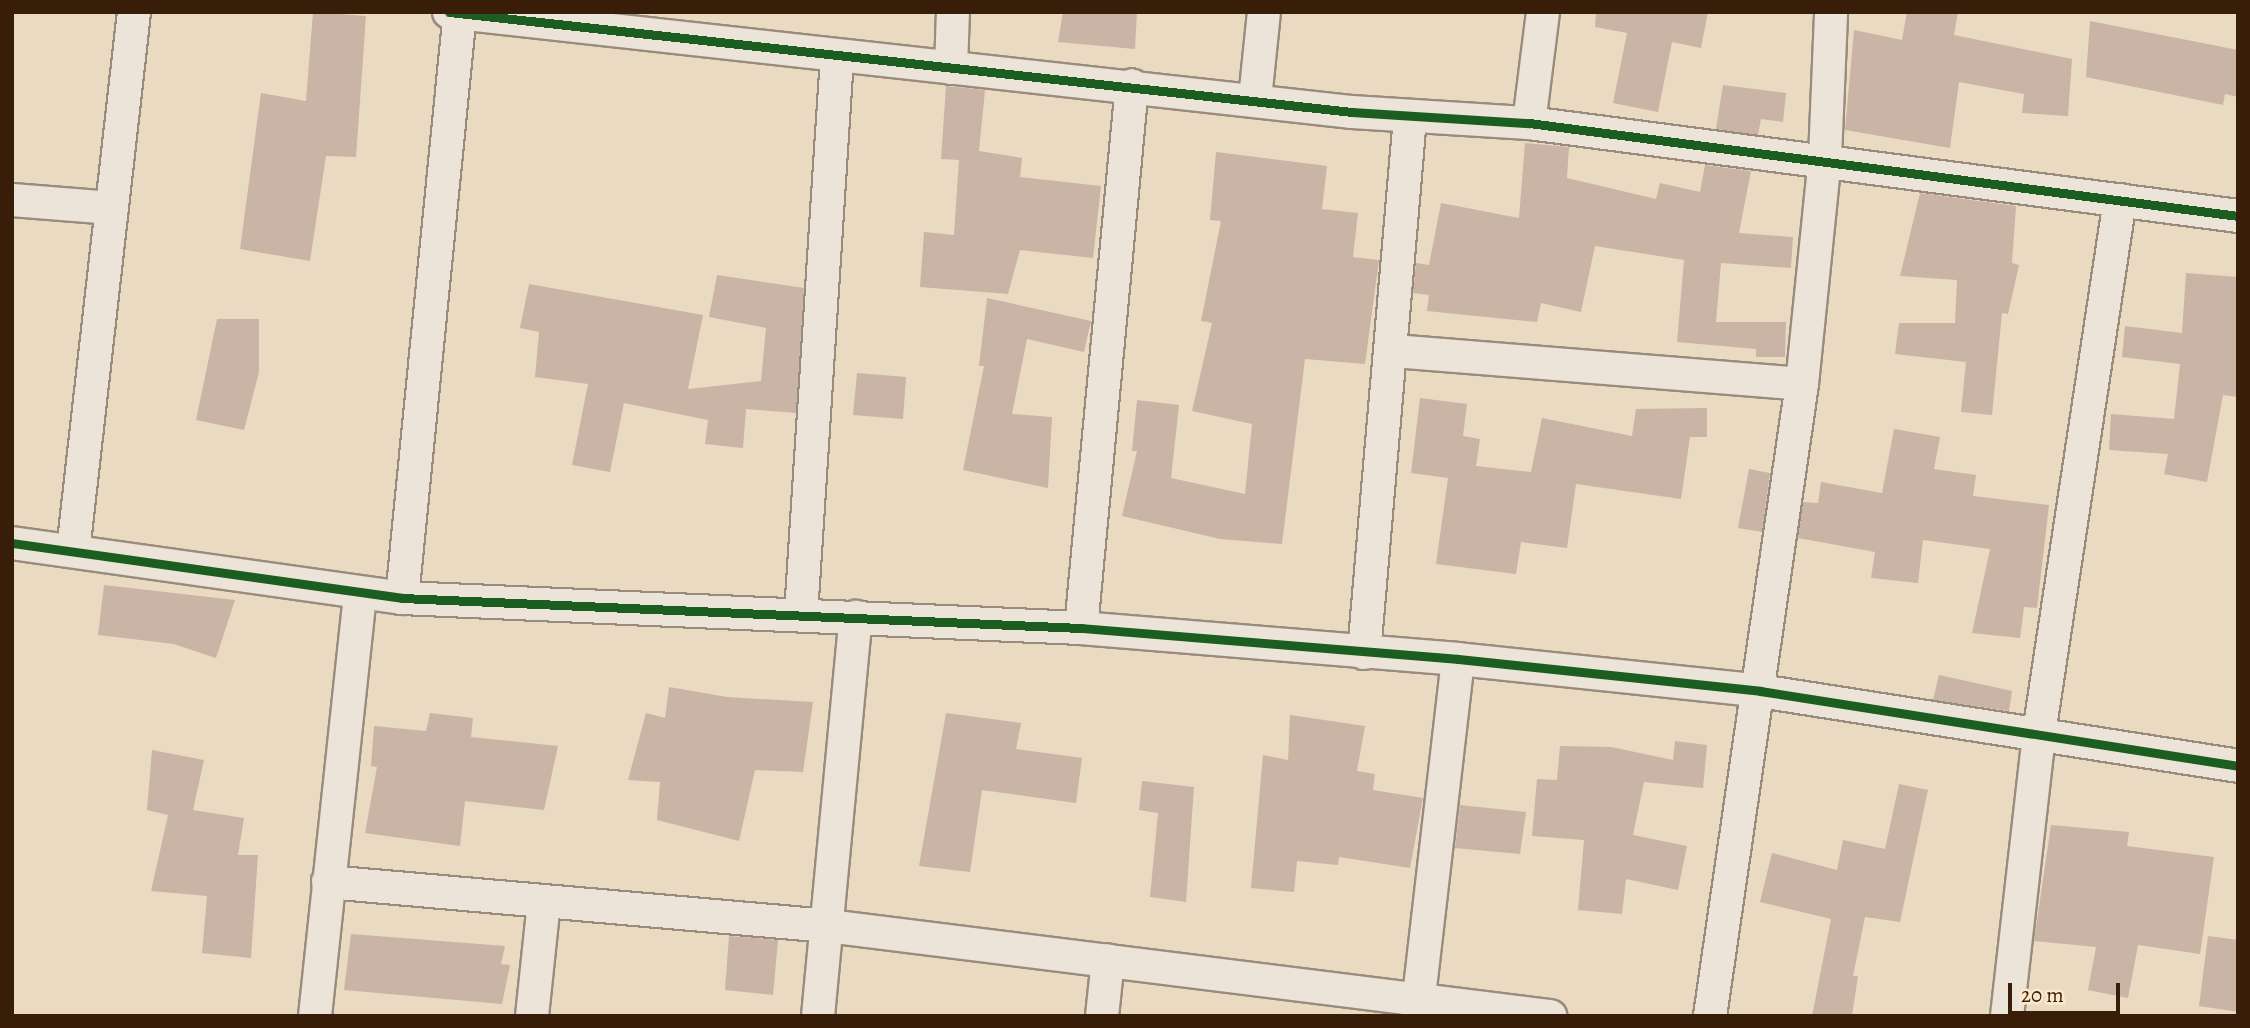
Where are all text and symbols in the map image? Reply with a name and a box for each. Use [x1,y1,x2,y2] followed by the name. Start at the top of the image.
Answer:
[2012,968,2124,1012] scale bar
[2021,981,2064,1009] text: 20 m

